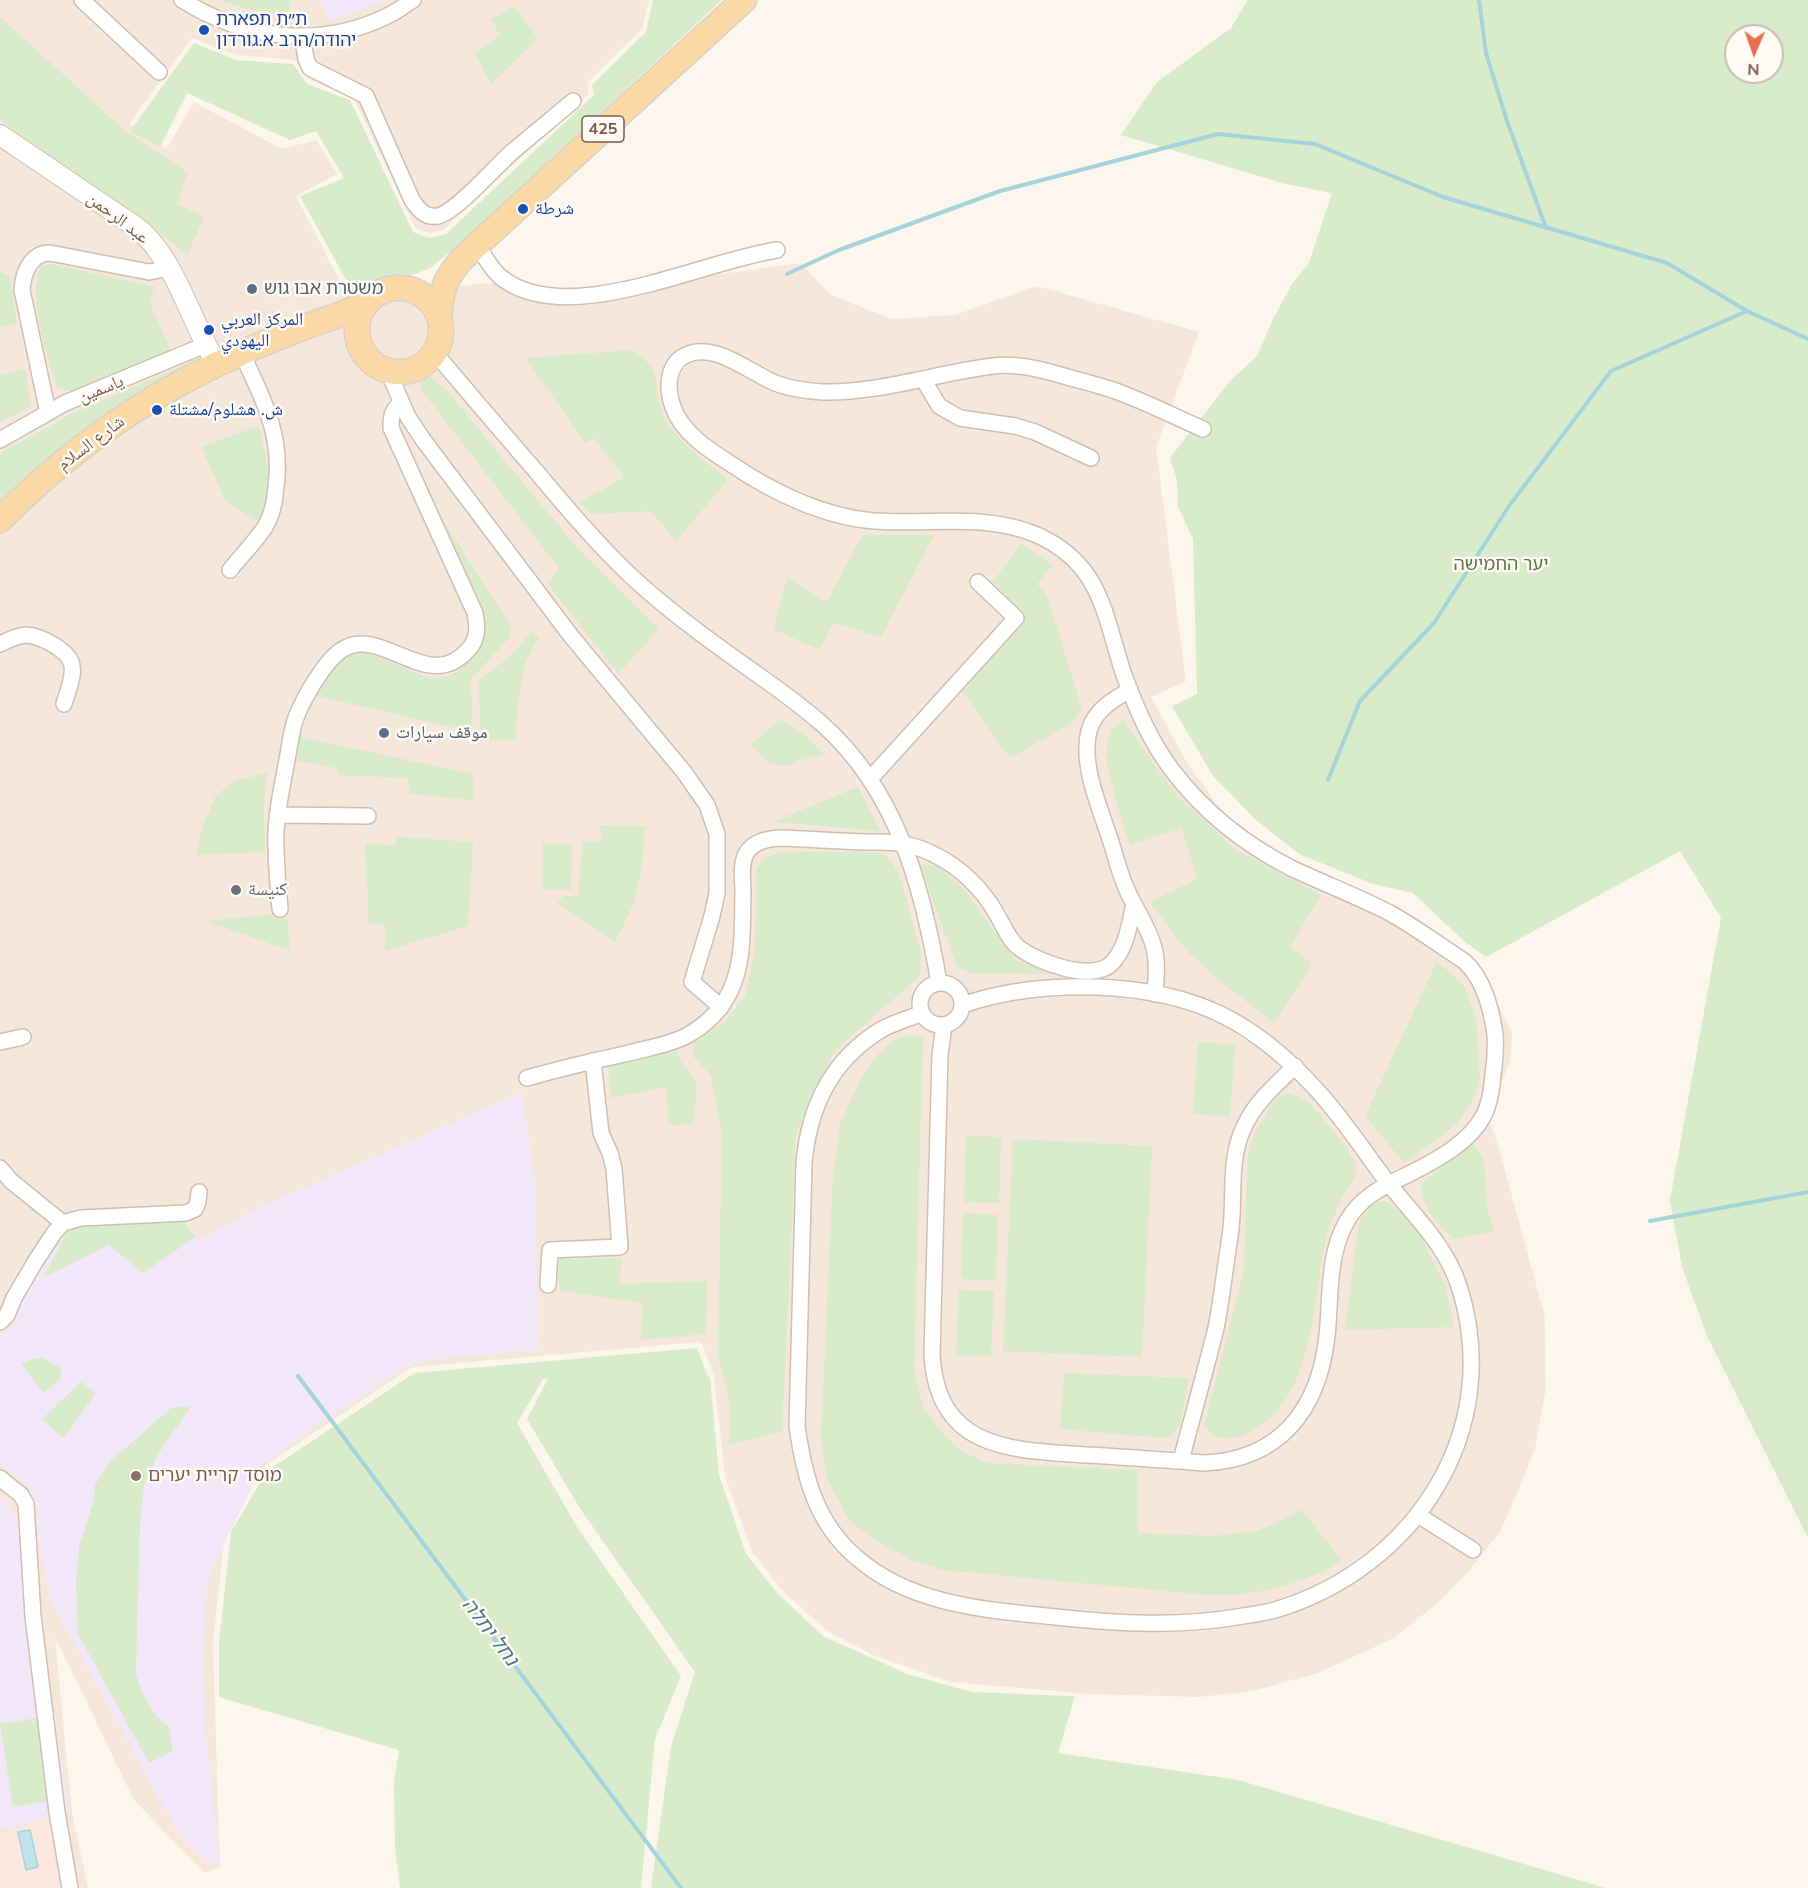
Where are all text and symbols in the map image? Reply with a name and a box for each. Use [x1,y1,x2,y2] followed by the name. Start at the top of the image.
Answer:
[216,9,356,52] place label: ת״ת תפארת יהודה/הרב א.גורדון
[197,23,211,37] marker: ת״ת תפארת יהודה/הרב א.גורדון
[1724,24,1784,84] north arrow
[1747,60,1760,80] text: N
[582,116,624,142] road number: 425
[83,188,153,248] street label: عبد الرحمن
[535,198,574,220] place label: شرطة
[516,202,530,216] marker: شرطة
[264,278,383,300] place label: משטרת אבו גוש
[245,282,259,296] marker: משטרת אבו גוש
[221,309,303,352] place label: المركز العربي اليهودي
[202,323,216,337] marker: المركز العربي اليهودي
[75,370,127,408] street label: ياسمين
[169,399,283,421] place label: ش. هشلوم/مشتلة
[150,403,164,417] marker: ش. هشلوم/مشتلة
[53,411,129,475] street label: شارع السلام
[1454,554,1548,576] park label: יער החמישה
[396,722,488,744] place label: موقف سيارات
[377,726,391,740] marker: موقف سيارات
[248,879,287,901] place label: كنيسة
[229,883,243,897] marker: كنيسة
[148,1465,282,1487] place label: מוסד קריית יערים
[129,1469,143,1483] marker: מוסד קריית יערים
[457,1593,523,1671] water label: נחל יתלה

